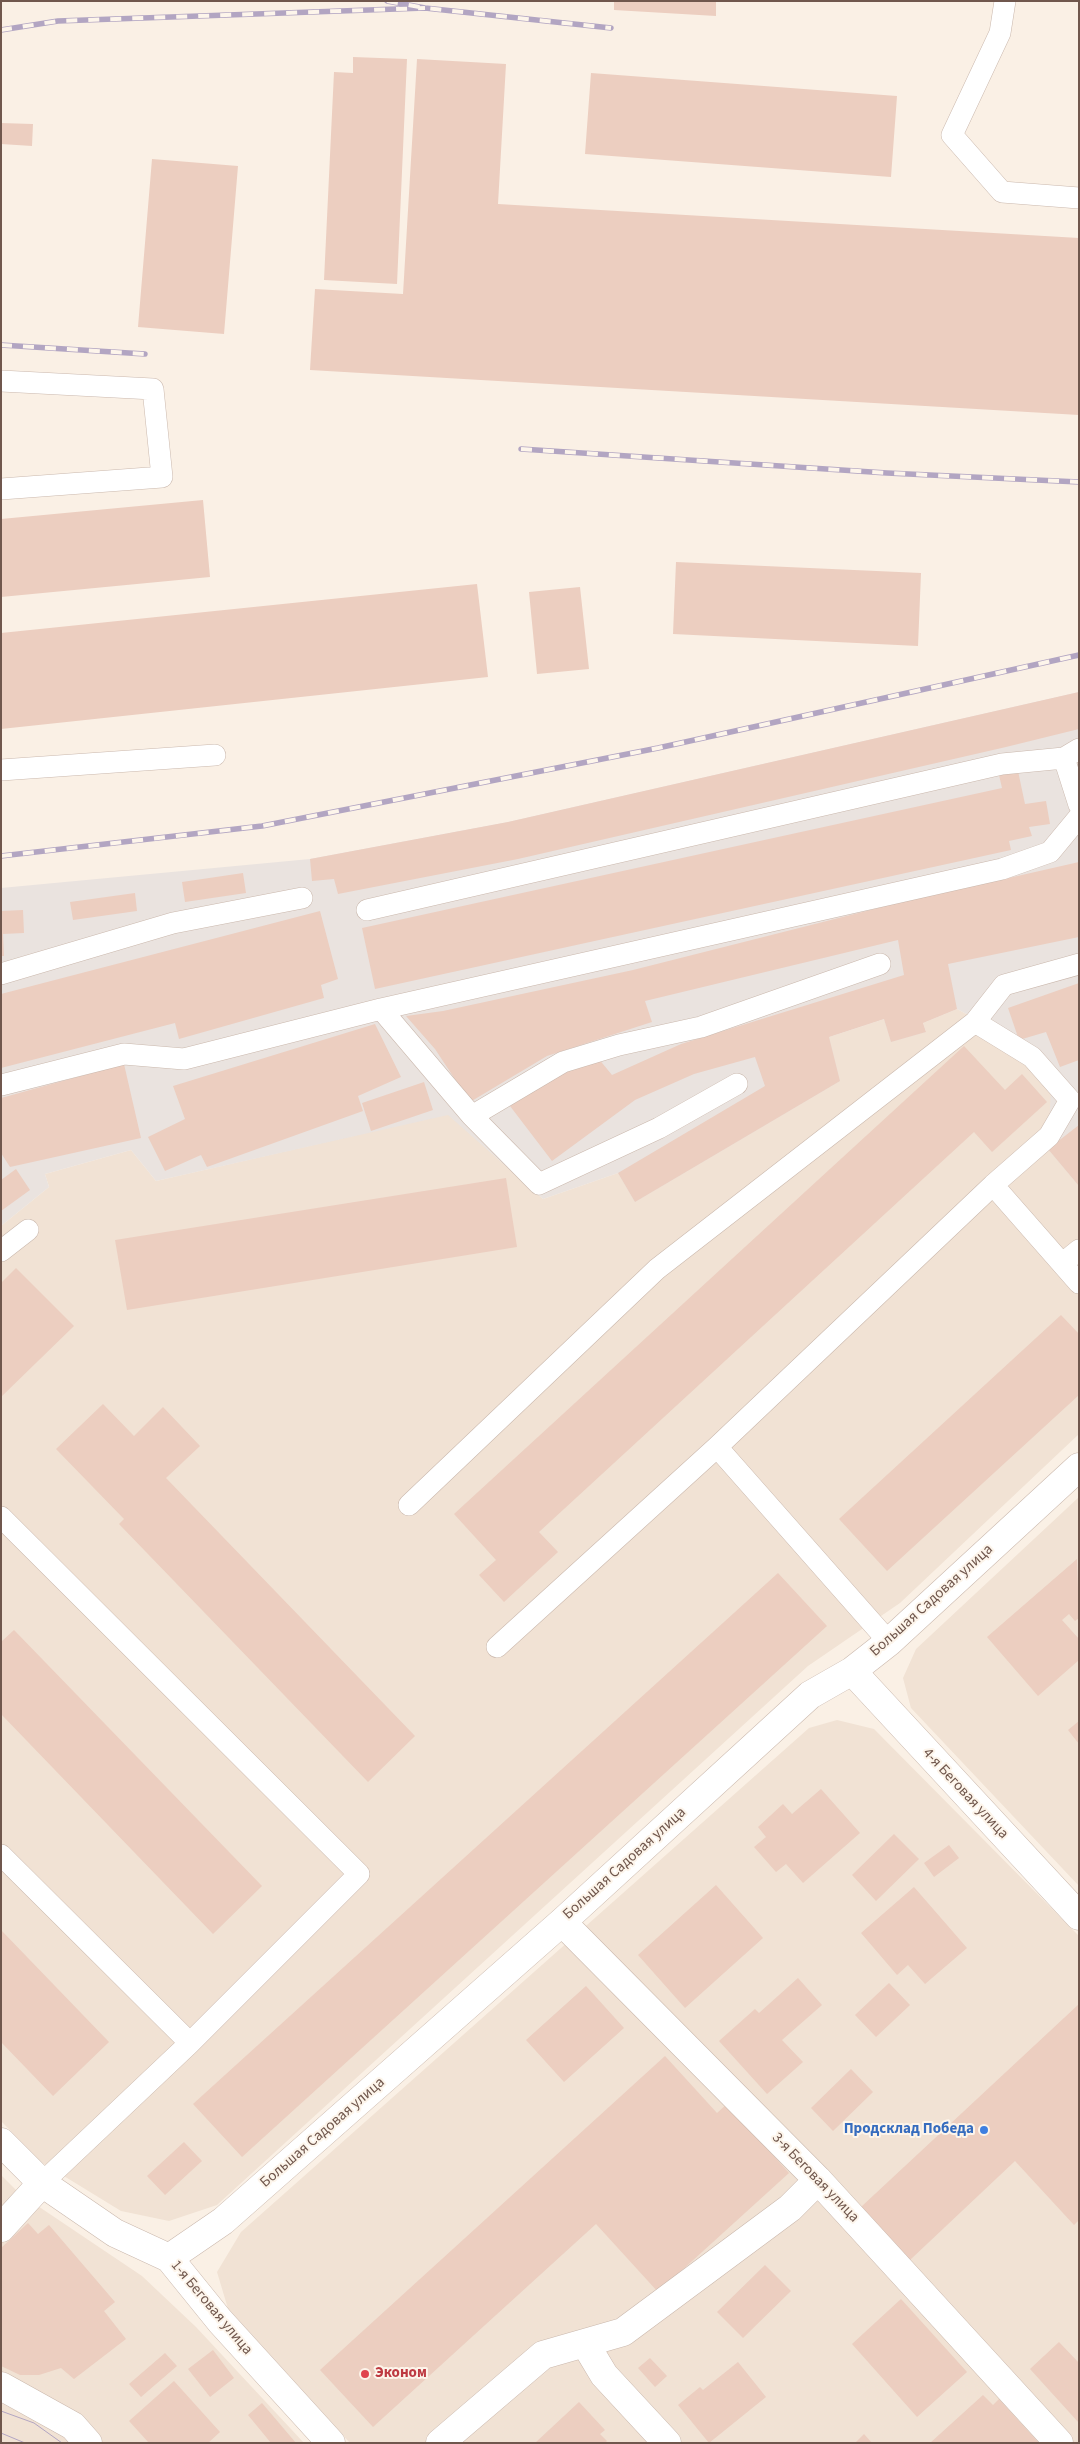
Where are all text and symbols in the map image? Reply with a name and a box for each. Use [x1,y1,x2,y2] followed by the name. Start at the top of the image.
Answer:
[867,1541,997,1661] street label: Большая Садовая улица
[918,1745,1012,1843] street label: 4-я Беговая улица
[560,1804,690,1924] street label: Большая Садовая улица
[257,2074,389,2192] street label: Большая Садовая улица
[844,2121,974,2139] place label: Продсклад Победа
[978,2124,990,2136] marker: Продсклад Победа
[768,2129,862,2227] street label: 3-я Беговая улица
[166,2257,256,2359] street label: 1-я Беговая улица
[375,2365,427,2383] place label: Эконом
[359,2368,371,2380] marker: Эконом

